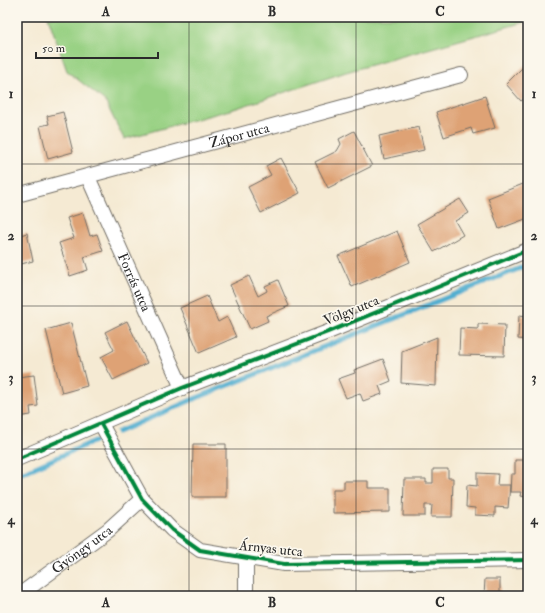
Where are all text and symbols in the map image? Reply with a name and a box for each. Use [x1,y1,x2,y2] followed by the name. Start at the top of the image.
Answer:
[101,4,111,20] text: A
[268,4,276,20] text: B
[435,4,445,20] text: C
[36,34,158,60] scale bar
[42,41,66,56] text: 50 m
[9,86,14,102] text: 1
[532,86,537,102] text: 1
[207,119,271,152] street label: Zápor utca
[8,228,15,244] text: 2
[531,228,538,244] text: 2
[114,250,155,314] street label: Forrás utca
[321,292,382,330] street label: Völgy utca
[9,370,14,386] text: 3
[532,370,537,386] text: 3
[6,512,15,528] text: 4
[529,512,538,528] text: 4
[48,522,116,578] street label: Gyöngy utca
[237,537,304,561] street label: Árnyas utca
[101,595,111,611] text: A
[268,595,276,611] text: B
[435,595,445,611] text: C

